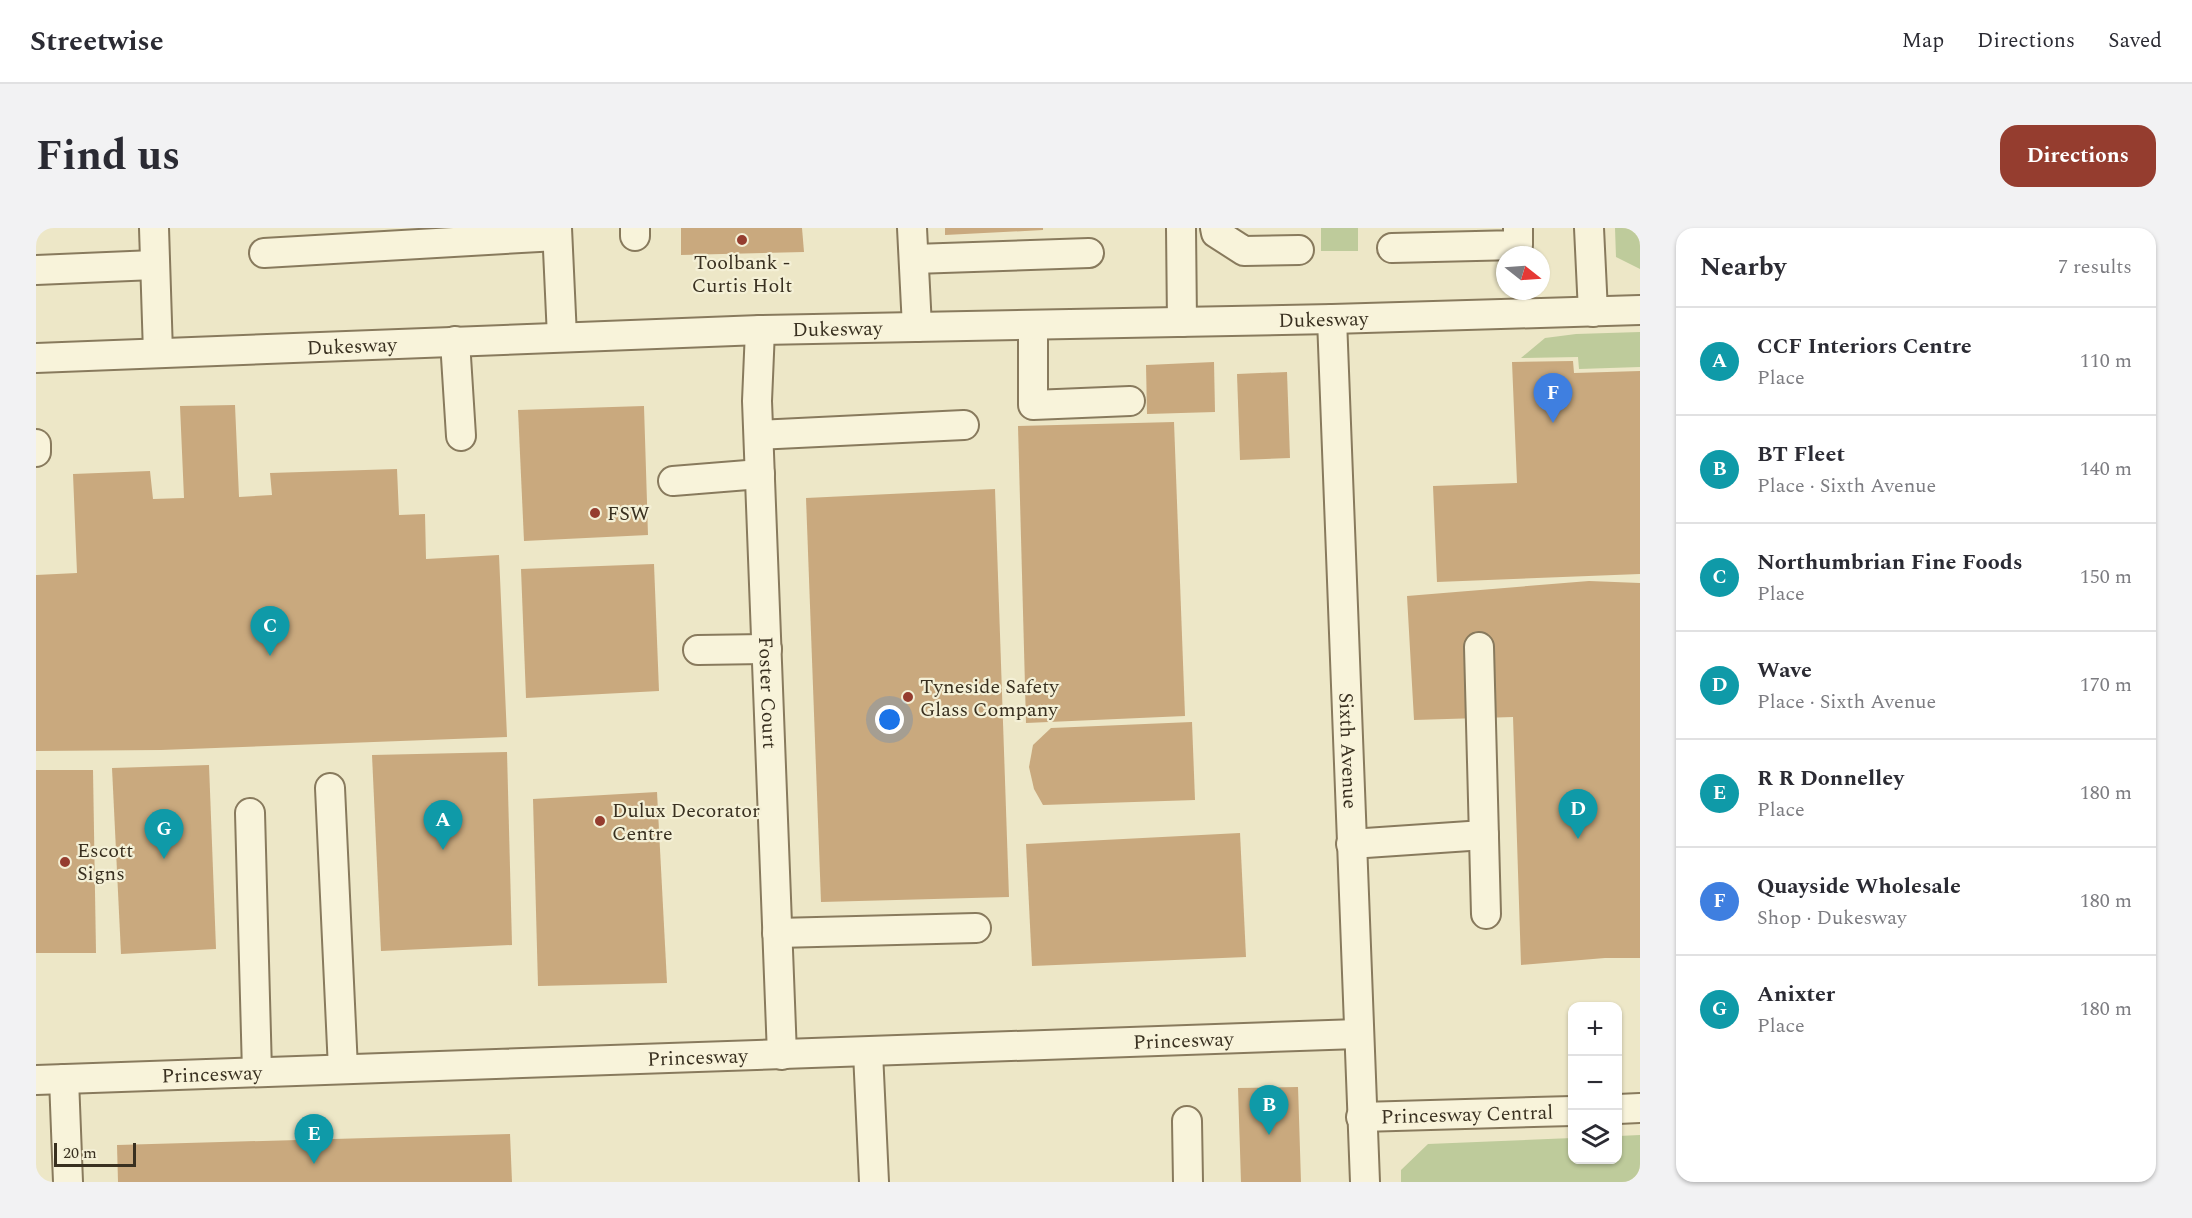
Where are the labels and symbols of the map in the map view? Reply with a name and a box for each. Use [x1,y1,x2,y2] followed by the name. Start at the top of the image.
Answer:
[735,233,749,247] marker: Toolbank - Curtis Holt
[1496,246,1550,300] north arrow
[692,248,792,301] place label: Toolbank - Curtis Holt
[1278,304,1370,336] street label: Dukesway
[792,314,884,345] street label: Dukesway
[306,330,399,364] street label: Dukesway
[1534,374,1573,423] pin: F
[607,499,650,529] place label: FSW
[588,506,602,520] marker: FSW
[250,606,290,656] pin: C
[750,636,784,749] street label: Foster Court
[920,672,1060,725] place label: Tyneside Safety Glass Company
[901,690,915,704] marker: Tyneside Safety Glass Company
[1330,692,1365,810] street label: Sixth Avenue
[875,705,904,734] your location
[1558,790,1598,839] pin: D
[612,796,760,849] place label: Dulux Decorator Centre
[424,800,462,850] pin: A
[144,810,184,859] pin: G
[593,814,607,828] marker: Dulux Decorator Centre
[77,836,133,889] place label: Escott Signs
[58,855,72,869] marker: Escott Signs
[1132,1024,1236,1058] street label: Princesway
[647,1041,750,1075] street label: Princesway
[161,1058,264,1092] street label: Princesway
[1250,1086,1288,1135] pin: B
[1380,1098,1554,1132] street label: Princesway Central
[294,1114,334,1164] pin: E
[54,1140,136,1168] scale bar

